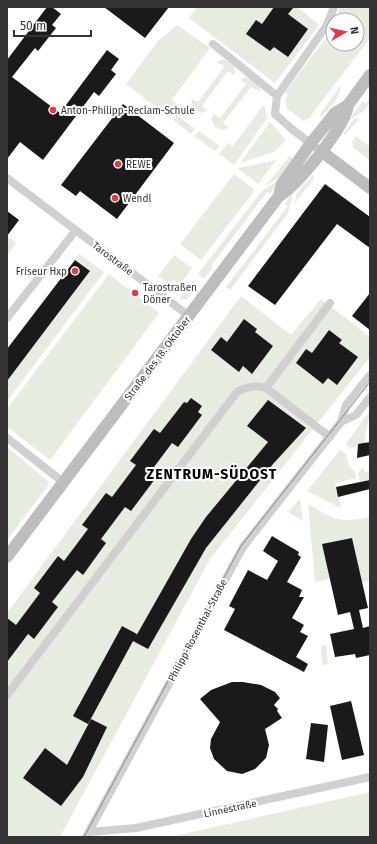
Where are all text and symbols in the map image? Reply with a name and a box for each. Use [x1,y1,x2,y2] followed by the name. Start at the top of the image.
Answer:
[14,12,91,38] scale bar
[325,12,365,52] north arrow
[20,19,46,33] text: 50 m
[347,26,361,35] text: N
[48,105,58,115] marker: Anton-Philipp-Reclam-Schule
[61,105,195,117] place label: Anton-Philipp-Reclam-Schule
[113,159,123,169] marker: REWE
[126,159,151,171] place label: REWE
[110,193,120,203] marker: Wendl
[123,193,151,205] place label: Wendl
[90,240,135,278] street label: Tarostraße
[16,266,67,278] place label: Friseur Hxp
[70,266,80,276] marker: Friseur Hxp
[143,282,197,306] place label: Tarostraßen Döner
[130,288,140,298] marker: Tarostraßen Döner
[122,314,193,403] street label: Straße des 18. Oktober
[147,465,277,483] district label: ZENTRUM-SÜDOST
[166,577,230,684] street label: Philipp-Rosenthal-Straße
[203,798,258,820] street label: Linnéstraße

